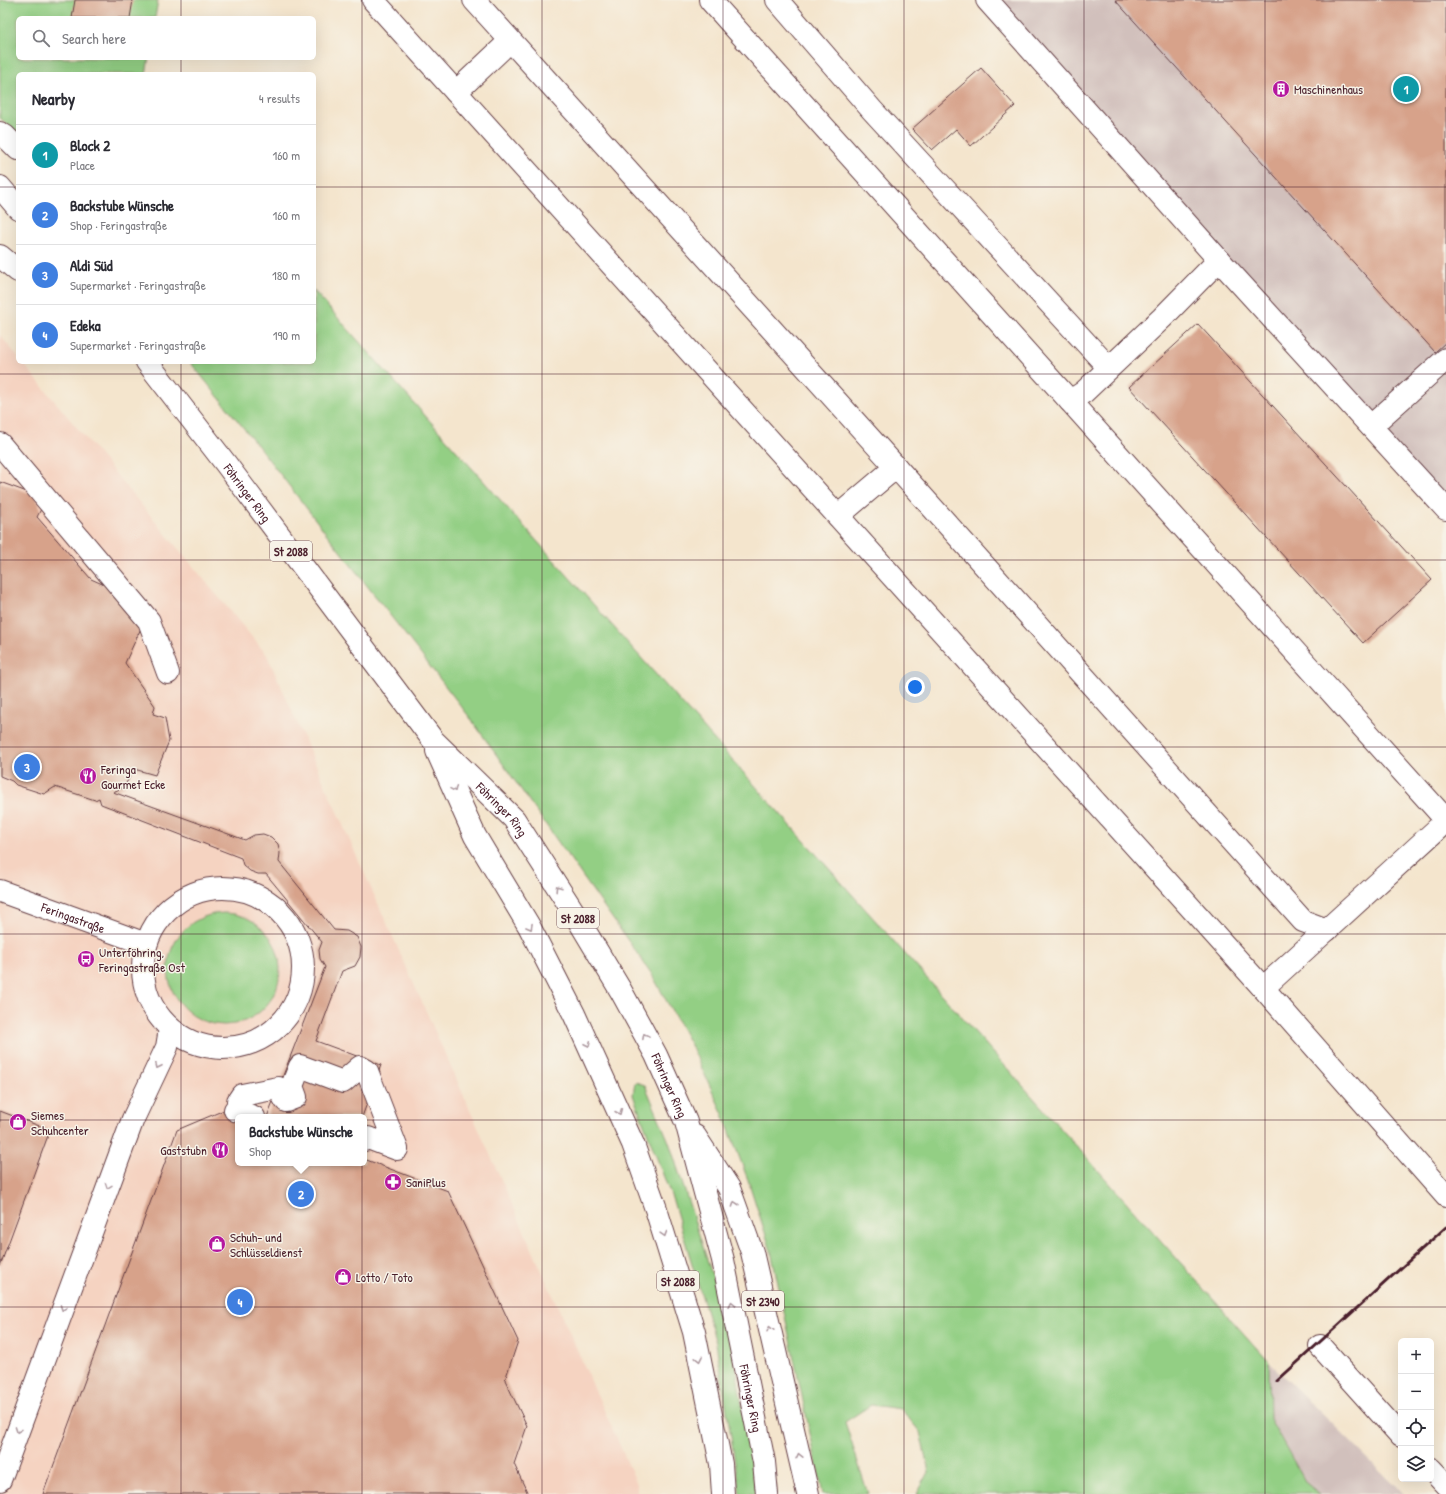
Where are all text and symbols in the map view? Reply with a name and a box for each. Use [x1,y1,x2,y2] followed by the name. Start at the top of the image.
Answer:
[16,16,316,60] search box
[30,27,52,49] icon: search
[62,28,126,49] text: Search here
[1393,74,1419,104] pin: 1
[1271,79,1291,99] building icon: Maschinenhaus
[1294,80,1363,98] place label: Maschinenhaus
[32,87,75,110] text: Nearby
[259,89,300,107] text: 4 results
[70,135,110,156] text: Block 2
[43,146,47,164] text: 1
[272,146,300,164] text: 160 m
[70,156,95,174] text: Place
[70,195,174,216] text: Backstube Wünsche
[42,206,48,224] text: 2
[272,206,300,224] text: 160 m
[70,216,167,234] text: Shop · Feringastraße
[70,255,113,276] text: Aldi Süd
[42,266,48,284] text: 3
[272,266,300,284] text: 180 m
[70,276,206,294] text: Supermarket · Feringastraße
[70,315,101,336] text: Edeka
[43,326,47,344] text: 4
[273,326,300,344] text: 190 m
[70,336,206,354] text: Supermarket · Feringastraße
[219,459,276,526] street label: Föhringer Ring
[270,541,312,561] road number: St 2088
[905,677,925,697] your location
[14,752,40,782] pin: 3
[100,760,166,793] place label: Feringa Gourmet Ecke
[78,766,98,786] restaurant icon: Feringa Gourmet Ecke
[471,777,532,840] street label: Föhringer Ring
[449,784,457,792] one-way arrow
[556,885,563,892] one-way arrow
[38,897,108,937] street label: Feringastraße
[557,908,599,928] road number: St 2088
[525,923,533,930] one-way arrow
[98,943,186,976] place label: Unterföhring, Feringastraße Ost
[76,949,96,969] bus stop icon: Unterföhring, Feringastraße Ost
[642,1033,650,1040] one-way arrow
[583,1039,591,1047] one-way arrow
[647,1049,692,1121] street label: Föhringer Ring
[155,1061,163,1069] one-way arrow
[31,1106,89,1139] place label: Siemes Schuhcenter
[614,1108,622,1116] one-way arrow
[8,1112,28,1132] shop icon: Siemes Schuhcenter
[235,1114,367,1166] popup
[249,1121,353,1142] text: Backstube Wünsche
[210,1140,230,1160] restaurant icon: Gaststubn
[160,1141,207,1159] place label: Gaststubn
[249,1142,271,1160] text: Shop
[383,1172,403,1192] pharmacy icon: SaniPlus
[406,1173,446,1191] place label: SaniPlus
[288,1179,314,1209] pin: 2
[105,1182,113,1189] one-way arrow
[731,1201,739,1208] one-way arrow
[230,1228,303,1261] place label: Schuh- und Schlüsseldienst
[659,1231,668,1238] one-way arrow
[207,1234,227,1254] shop icon: Schuh- und Schlüsseldienst
[333,1267,353,1287] shop icon: Lotto / Toto
[356,1268,413,1286] place label: Lotto / Toto
[657,1271,699,1291] road number: St 2088
[227,1287,253,1317] pin: 4
[742,1291,784,1311] road number: St 2340
[728,1301,736,1308] one-way arrow
[60,1304,68,1311] one-way arrow
[766,1326,774,1333] one-way arrow
[1398,1338,1434,1482] map controls
[1398,1338,1434,1374] button: +
[695,1356,703,1363] one-way arrow
[735,1362,767,1434] street label: Föhringer Ring
[1398,1374,1434,1410] button: −
[1398,1410,1434,1446] button: locate
[15,1426,23,1433] one-way arrow
[1398,1446,1434,1482] button: layers
[796,1453,804,1459] one-way arrow

